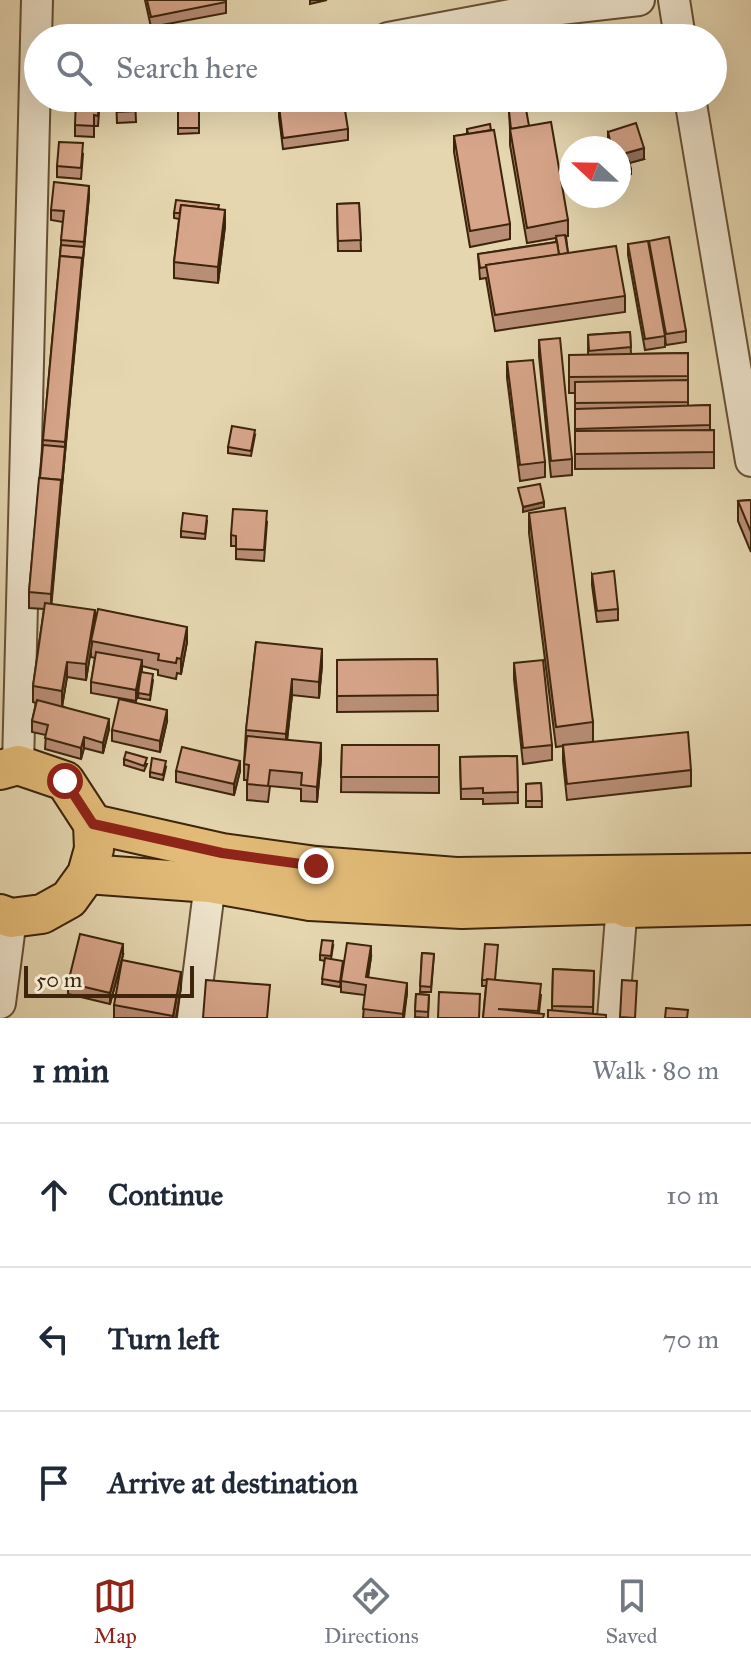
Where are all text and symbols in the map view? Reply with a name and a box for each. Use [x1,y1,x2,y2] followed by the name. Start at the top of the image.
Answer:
[24,24,727,112] search box
[52,46,96,90] icon: search
[116,50,258,86] text: Search here
[559,136,631,208] north arrow
[47,763,83,799] route start
[298,848,334,884] route end
[24,962,194,998] scale bar
[36,966,82,993] text: 50 m
[32,1050,109,1091] text: 1 min
[592,1054,719,1086] text: Walk · 80 m
[32,1173,76,1217] icon: ahead
[108,1177,223,1213] text: Continue
[666,1179,719,1211] text: 10 m
[32,1317,76,1361] icon: left
[108,1321,219,1357] text: Turn left
[663,1323,719,1355] text: 70 m
[32,1461,76,1505] icon: arrive
[108,1465,358,1501] text: Arrive at destination
[93,1574,137,1649] tab: Map
[324,1574,419,1649] tab: Directions
[605,1574,658,1649] tab: Saved

